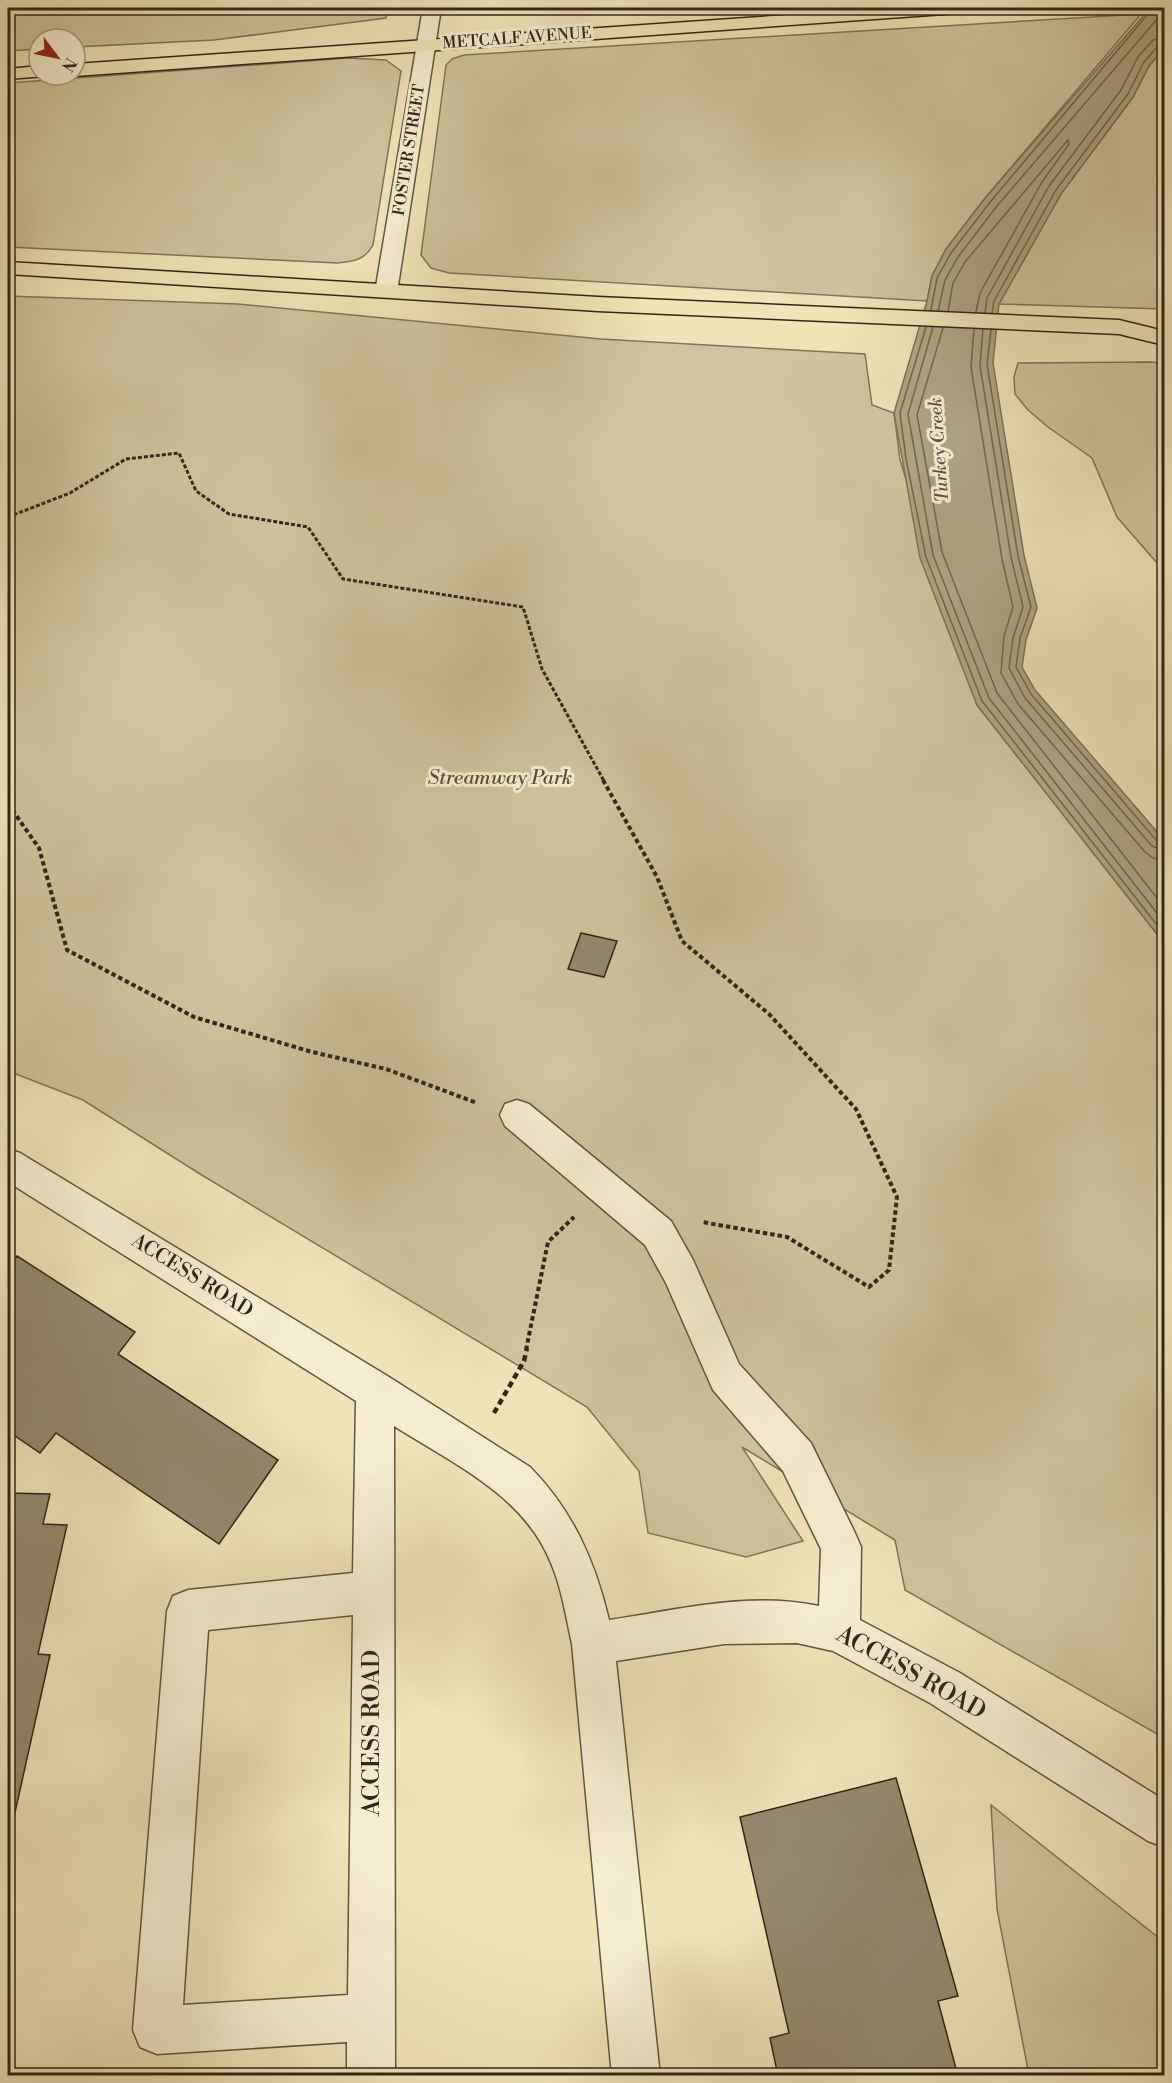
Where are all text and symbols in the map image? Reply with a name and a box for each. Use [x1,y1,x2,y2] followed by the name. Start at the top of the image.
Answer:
[442,23,592,53] street label: METCALF AVENUE
[27,27,87,87] north arrow
[57,54,81,75] text: N
[389,83,429,217] street label: FOSTER STREET
[924,397,954,503] water label: Turkey Creek
[428,766,572,791] park label: Streamway Park
[126,1228,257,1323] street label: ACCESS ROAD
[830,1619,991,1727] street label: ACCESS ROAD
[357,1650,387,1817] street label: ACCESS ROAD

